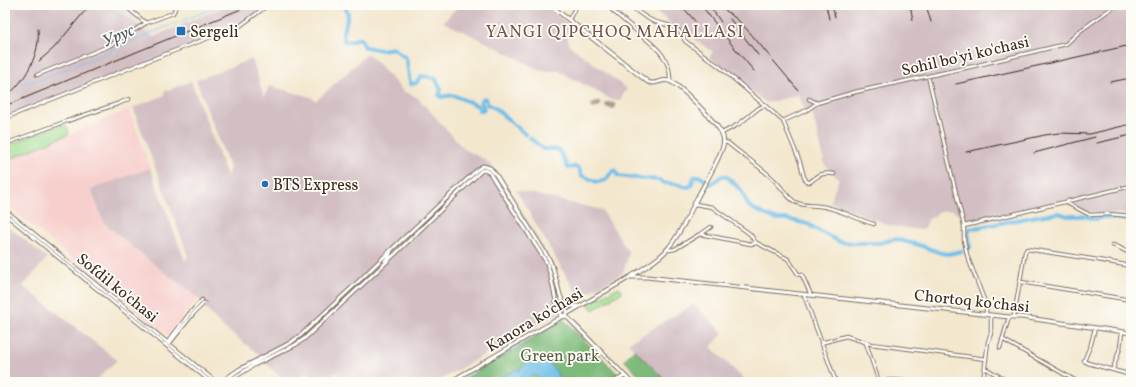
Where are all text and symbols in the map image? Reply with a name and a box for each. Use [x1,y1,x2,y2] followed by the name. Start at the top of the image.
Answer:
[99,19,139,53] water label: Урус
[486,21,744,44] district label: YANGI QIPCHOQ MAHALLASI
[190,22,239,44] place label: Sergeli
[175,25,187,37] marker: Sergeli
[899,32,1032,82] street label: Sohil bo'yi ko'chasi
[273,175,359,197] place label: BTS Express
[260,179,270,189] marker: BTS Express
[71,249,162,328] street label: Sofdil ko'chasi
[482,283,588,358] street label: Kanora ko'chasi
[913,285,1031,319] street label: Chortoq ko'chasi
[521,346,600,368] park label: Green park

